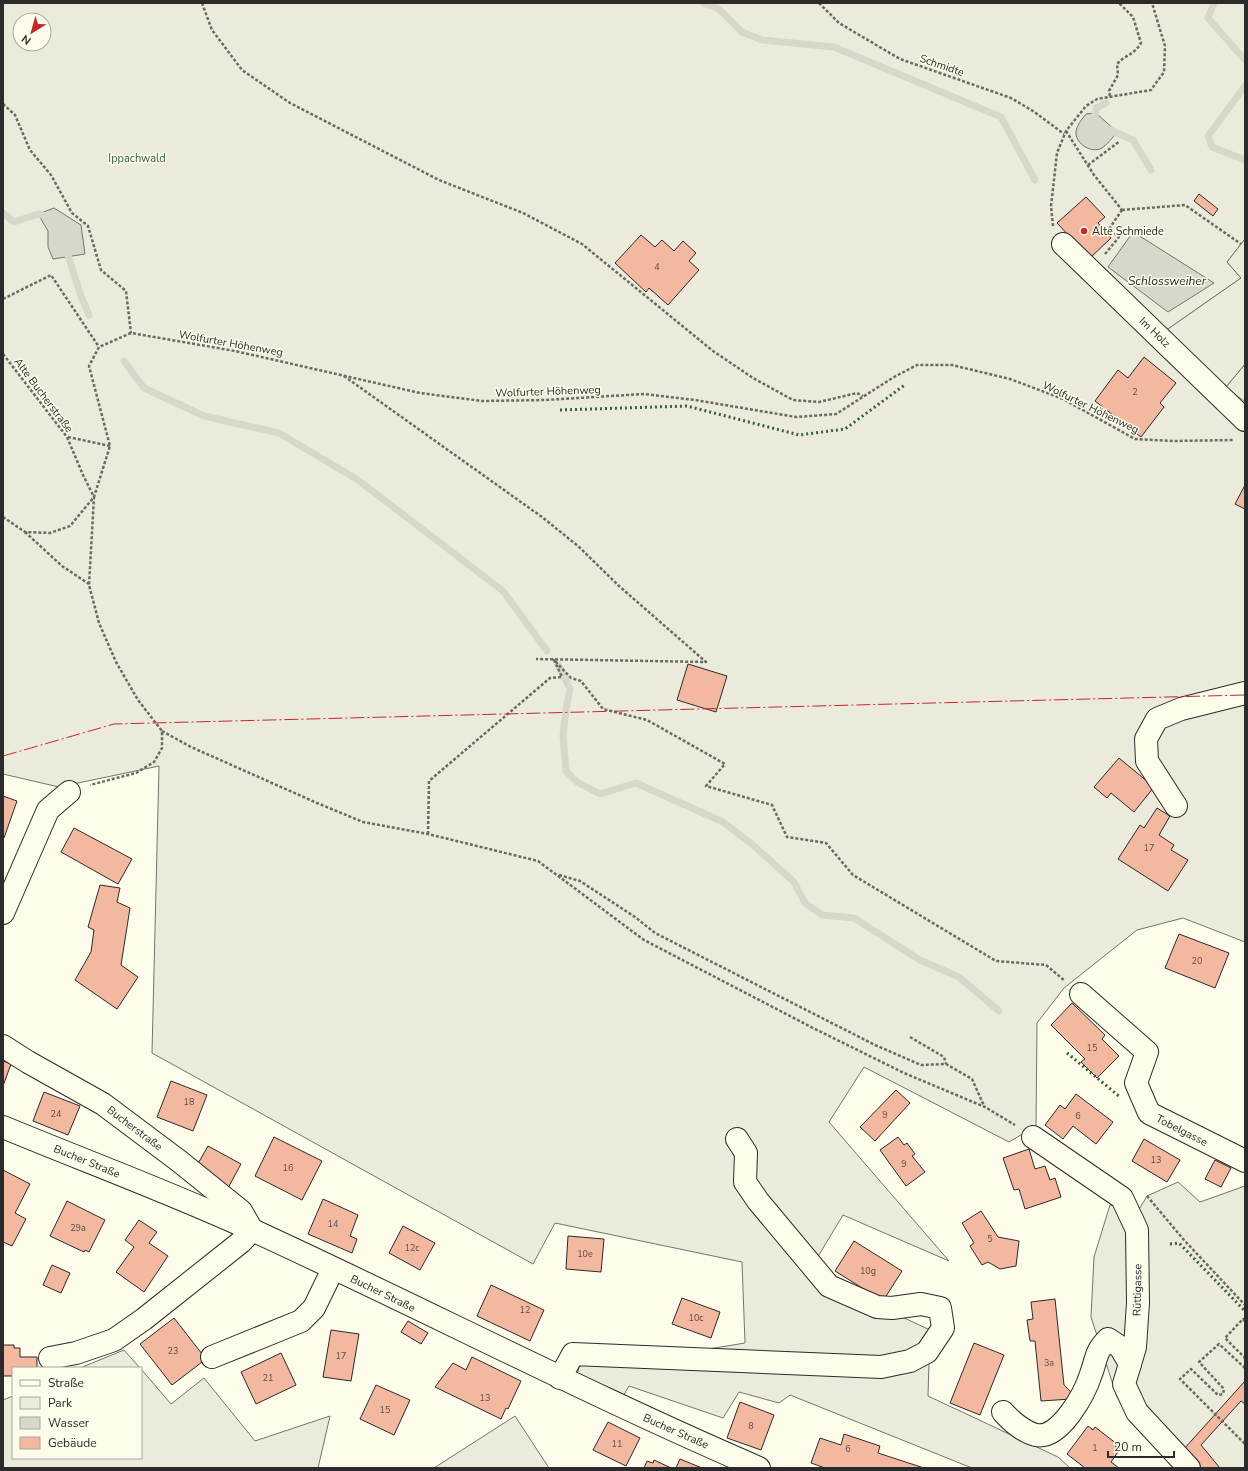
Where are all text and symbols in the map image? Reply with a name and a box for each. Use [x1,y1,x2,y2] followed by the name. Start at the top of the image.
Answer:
[12,12,52,52] north arrow
[18,31,34,48] text: N
[918,51,966,80] street label: Schmidte
[108,151,166,166] park label: Ippachwald
[1092,224,1164,239] place label: Alte Schmiede
[1079,226,1089,236] marker: Alte Schmiede
[654,261,660,273] house number: 4
[1128,273,1207,289] water label: Schlossweiher
[1136,314,1173,351] street label: Im Holz
[178,327,284,360] street label: Wolfurter Höhenweg
[11,355,77,436] street label: Alte Bucherstraße
[1040,378,1141,437] street label: Wolfurter Höhenweg
[495,382,601,401] street label: Wolfurter Höhenweg
[1132,386,1138,398] house number: 2
[1144,842,1154,854] house number: 17
[1192,955,1202,967] house number: 20
[1087,1042,1097,1054] house number: 15
[184,1096,194,1108] house number: 18
[104,1103,166,1154] street label: Bucherstraße
[51,1108,62,1120] house number: 24
[882,1109,888,1121] house number: 9
[1075,1110,1081,1122] house number: 6
[1153,1111,1210,1150] street label: Tobelgasse
[51,1141,122,1182] street label: Bucher Straße
[1151,1154,1161,1166] house number: 13
[901,1158,907,1170] house number: 9
[283,1162,293,1174] house number: 16
[328,1218,339,1230] house number: 14
[70,1222,86,1234] house number: 29a
[987,1233,993,1245] house number: 5
[405,1242,419,1254] house number: 12c
[577,1248,593,1260] house number: 10e
[1130,1264,1145,1316] street label: Rüttigasse
[860,1265,876,1277] house number: 10g
[348,1271,418,1316] street label: Bucher Straße
[520,1304,530,1316] house number: 12
[689,1312,703,1324] house number: 10c
[168,1345,178,1357] house number: 23
[336,1350,346,1362] house number: 17
[1044,1357,1054,1369] house number: 3a
[12,1367,142,1459] legend
[263,1372,273,1384] house number: 21
[48,1375,84,1391] text: Straße
[480,1392,490,1404] house number: 13
[48,1395,73,1411] text: Park
[380,1404,390,1416] house number: 15
[641,1410,711,1453] street label: Bucher Straße
[48,1415,90,1431] text: Wasser
[748,1420,754,1432] house number: 8
[1108,1433,1174,1459] scale bar
[48,1435,97,1451] text: Gebäude
[612,1438,622,1450] house number: 11
[1114,1439,1142,1455] text: 20 m
[1092,1442,1098,1454] house number: 1
[845,1443,851,1455] house number: 6

